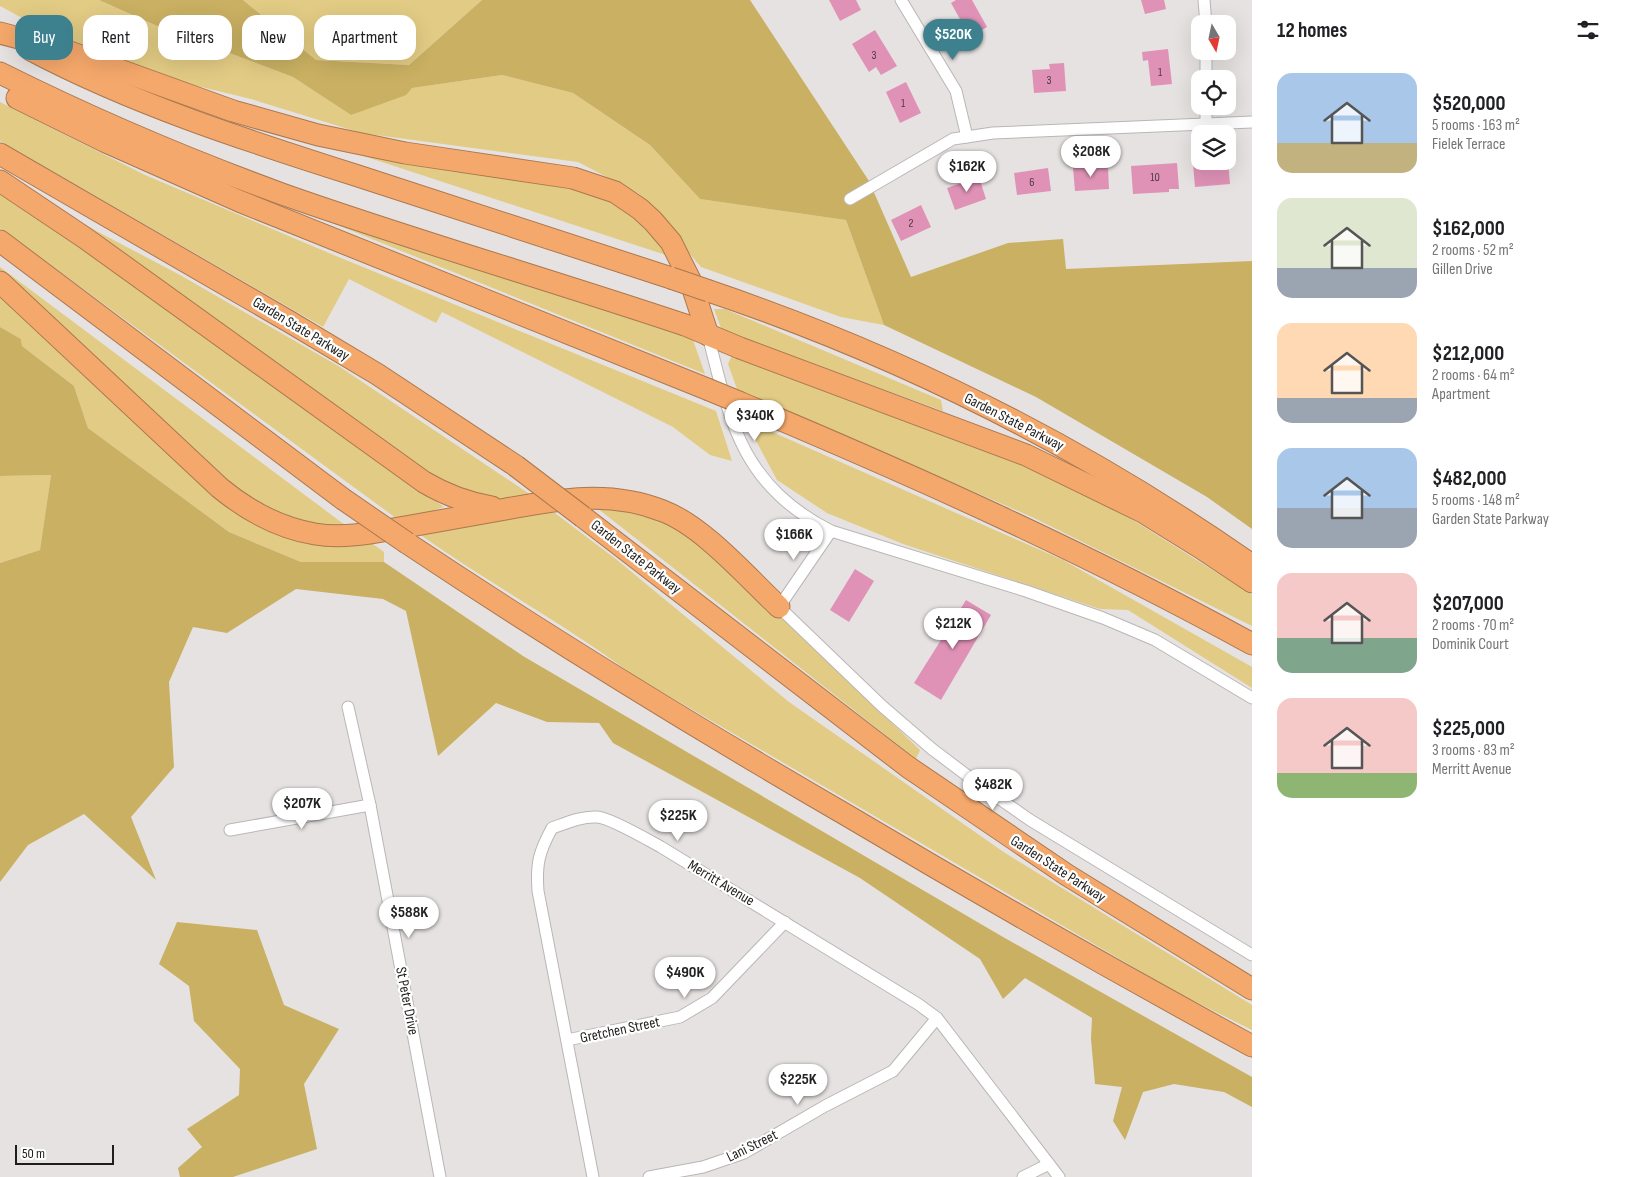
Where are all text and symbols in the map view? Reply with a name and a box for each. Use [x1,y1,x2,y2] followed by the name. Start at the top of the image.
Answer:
[15,15,73,60] chip: Buy
[83,15,148,60] chip: Rent
[158,15,232,60] chip: Filters
[242,15,304,60] chip: New
[314,15,416,60] chip: Apartment
[1191,15,1236,60] north arrow
[1191,15,1236,170] map controls
[1574,16,1602,44] icon: filters
[918,18,988,61] pin: $520K
[1277,18,1347,43] text: 12 homes
[934,25,972,44] text: $520K
[871,48,877,63] house number: 3
[1158,65,1163,80] house number: 1
[1191,70,1236,115] button: locate
[1046,73,1052,88] house number: 3
[1432,91,1505,116] text: $520,000
[1317,93,1377,153] icon: home
[901,96,906,111] house number: 1
[1432,116,1520,135] text: 5 rooms · 163 m²
[1191,125,1236,170] button: layers
[1432,135,1506,154] text: Fielek Terrace
[1056,136,1126,178] pin: $208K
[1072,142,1110,161] text: $208K
[932,150,1002,193] pin: $162K
[949,157,985,176] text: $162K
[1150,170,1160,185] house number: 10
[1029,175,1035,190] house number: 6
[909,216,914,231] house number: 2
[1432,216,1505,241] text: $162,000
[1317,218,1377,278] icon: home
[1432,241,1514,260] text: 2 rooms · 52 m²
[1432,260,1493,279] text: Gillen Drive
[249,293,353,365] street label: Garden State Parkway
[1432,341,1504,366] text: $212,000
[1317,343,1377,403] icon: home
[1432,366,1515,385] text: 2 rooms · 64 m²
[1432,385,1490,404] text: Apartment
[961,389,1067,455] street label: Garden State Parkway
[720,400,790,442] pin: $340K
[736,406,774,425] text: $340K
[1432,466,1507,491] text: $482,000
[1317,468,1377,528] icon: home
[1432,491,1520,510] text: 5 rooms · 148 m²
[1432,510,1549,529] text: Garden State Parkway
[587,516,685,598] street label: Garden State Parkway
[759,518,829,561] pin: $166K
[775,525,813,544] text: $166K
[1432,591,1504,616] text: $207,000
[1317,593,1377,653] icon: home
[918,608,988,650] pin: $212K
[935,614,971,633] text: $212K
[1432,616,1514,635] text: 2 rooms · 70 m²
[1432,635,1509,654] text: Dominik Court
[1432,716,1505,741] text: $225,000
[1317,718,1377,778] icon: home
[1432,741,1515,760] text: 3 rooms · 83 m²
[1432,760,1512,779] text: Merritt Avenue
[958,768,1028,811] pin: $482K
[974,775,1012,794] text: $482K
[267,788,337,830] pin: $207K
[283,794,321,813] text: $207K
[643,800,713,842] pin: $225K
[659,806,697,825] text: $225K
[1007,831,1109,907] street label: Garden State Parkway
[684,856,758,910] street label: Merritt Avenue
[374,896,444,939] pin: $588K
[390,903,428,922] text: $588K
[650,956,720,999] pin: $490K
[666,963,704,982] text: $490K
[391,965,423,1037] street label: St Peter Drive
[578,1012,662,1048] street label: Gretchen Street
[763,1064,833,1106] pin: $225K
[779,1070,817,1089] text: $225K
[723,1125,781,1167] street label: Lani Street
[15,1142,114,1165] scale bar
[22,1145,45,1162] text: 50 m

